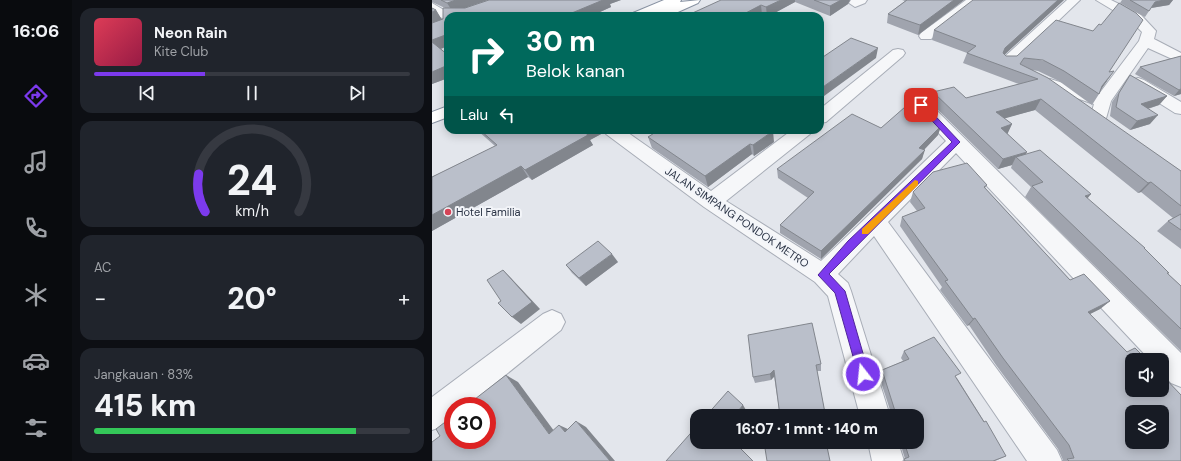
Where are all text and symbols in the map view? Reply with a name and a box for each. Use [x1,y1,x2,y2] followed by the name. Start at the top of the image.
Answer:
[13,19,59,43] text: 16:06
[154,23,227,43] text: Neon Rain
[526,23,596,60] text: 30 m
[460,28,512,80] icon: right
[154,43,208,60] text: Kite Club
[526,59,625,83] text: Belok kanan
[22,82,50,110] icon: directions
[136,82,158,104] icon: previous
[241,82,263,104] icon: pause
[346,82,368,104] icon: next
[904,88,938,122] pin
[910,94,932,116] icon: arrive
[496,104,518,126] icon: left
[460,105,488,125] text: Lalu
[22,148,50,176] icon: music
[227,154,277,208] text: 24
[662,164,812,270] street label: JALAN SIMPANG PONDOK METRO
[235,201,269,219] text: km/h
[456,205,521,219] place label: Hotel Familia
[443,207,453,217] marker: Hotel Familia
[22,214,50,242] icon: phone
[94,259,111,276] text: AC
[227,279,277,318] text: 20°
[22,281,50,309] icon: climate
[94,284,106,313] text: −
[398,284,410,313] text: +
[22,347,50,375] icon: car
[842,353,884,395] position arrow
[1125,353,1169,449] map controls
[1125,353,1169,397] button: sound
[94,366,193,383] text: Jangkauan · 83%
[94,386,196,425] text: 415 km
[444,397,496,449] speed limit sign: 30
[1125,405,1169,449] button: layers
[22,414,50,442] icon: filters
[736,419,878,439] text: 16:07 · 1 mnt · 140 m

